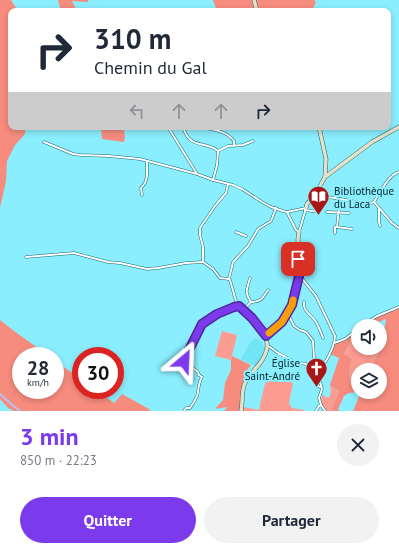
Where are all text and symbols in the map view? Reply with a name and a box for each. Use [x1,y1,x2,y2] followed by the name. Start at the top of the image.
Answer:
[94,20,171,57] text: 310 m
[28,24,80,76] icon: right
[94,56,207,79] text: Chemin du Gal
[126,100,148,122] icon: left
[168,100,190,122] icon: ahead
[210,100,232,122] icon: ahead
[252,100,274,122] icon: right
[305,184,331,217] library icon: Bibliothèque du Laca
[334,184,394,211] place label: Bibliothèque du Laca
[281,242,315,276] pin
[287,248,309,270] icon: arrive
[351,319,387,399] map controls
[351,319,387,355] button: sound
[163,340,205,382] position arrow
[72,347,124,399] speed limit sign: 30
[27,355,49,381] text: 28
[245,356,300,383] place label: Église Saint-André
[303,356,329,389] church icon: Église Saint-André
[351,363,387,399] button: layers
[27,376,49,389] text: km/h
[20,421,79,452] text: 3 min
[337,424,379,466] button: close
[20,452,97,469] text: 850 m · 22:23
[20,497,196,543] button: Quitter
[204,497,379,543] button: Partager

